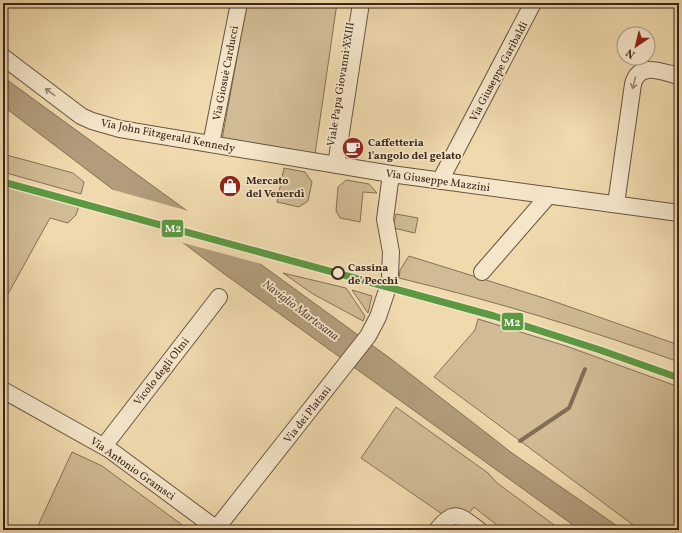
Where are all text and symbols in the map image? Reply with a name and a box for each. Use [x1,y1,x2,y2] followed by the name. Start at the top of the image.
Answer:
[467,19,532,124] street label: Via Giuseppe Garibaldi
[324,21,359,147] street label: Viale Papa Giovanni XXIII
[210,25,243,122] street label: Via Giosuè Carducci
[616,26,656,66] north arrow
[624,45,639,61] text: N
[630,76,638,89] one-way arrow
[44,88,55,96] one-way arrow
[99,116,236,157] street label: Via John Fitzgerald Kennedy
[340,135,366,161] cafe icon: Caffetteria l'angolo del gelato
[368,136,461,164] place label: Caffetteria l'angolo del gelato
[385,167,491,196] street label: Via Giuseppe Mazzini
[217,173,243,199] shop icon: Mercato del Venerdì
[246,174,305,202] place label: Mercato del Venerdì
[161,219,184,238] line badge: M2
[165,222,181,237] text: M2
[348,261,398,289] place label: Cassina de' Pecchi
[331,266,345,280] marker: Cassina de' Pecchi
[259,277,342,345] water label: Naviglio Martesana
[501,312,524,331] line badge: M2
[504,316,520,331] text: M2
[131,335,193,409] street label: Vicolo degli Olmi
[281,383,335,447] street label: Via dei Platani
[87,434,178,504] street label: Via Antonio Gramsci

